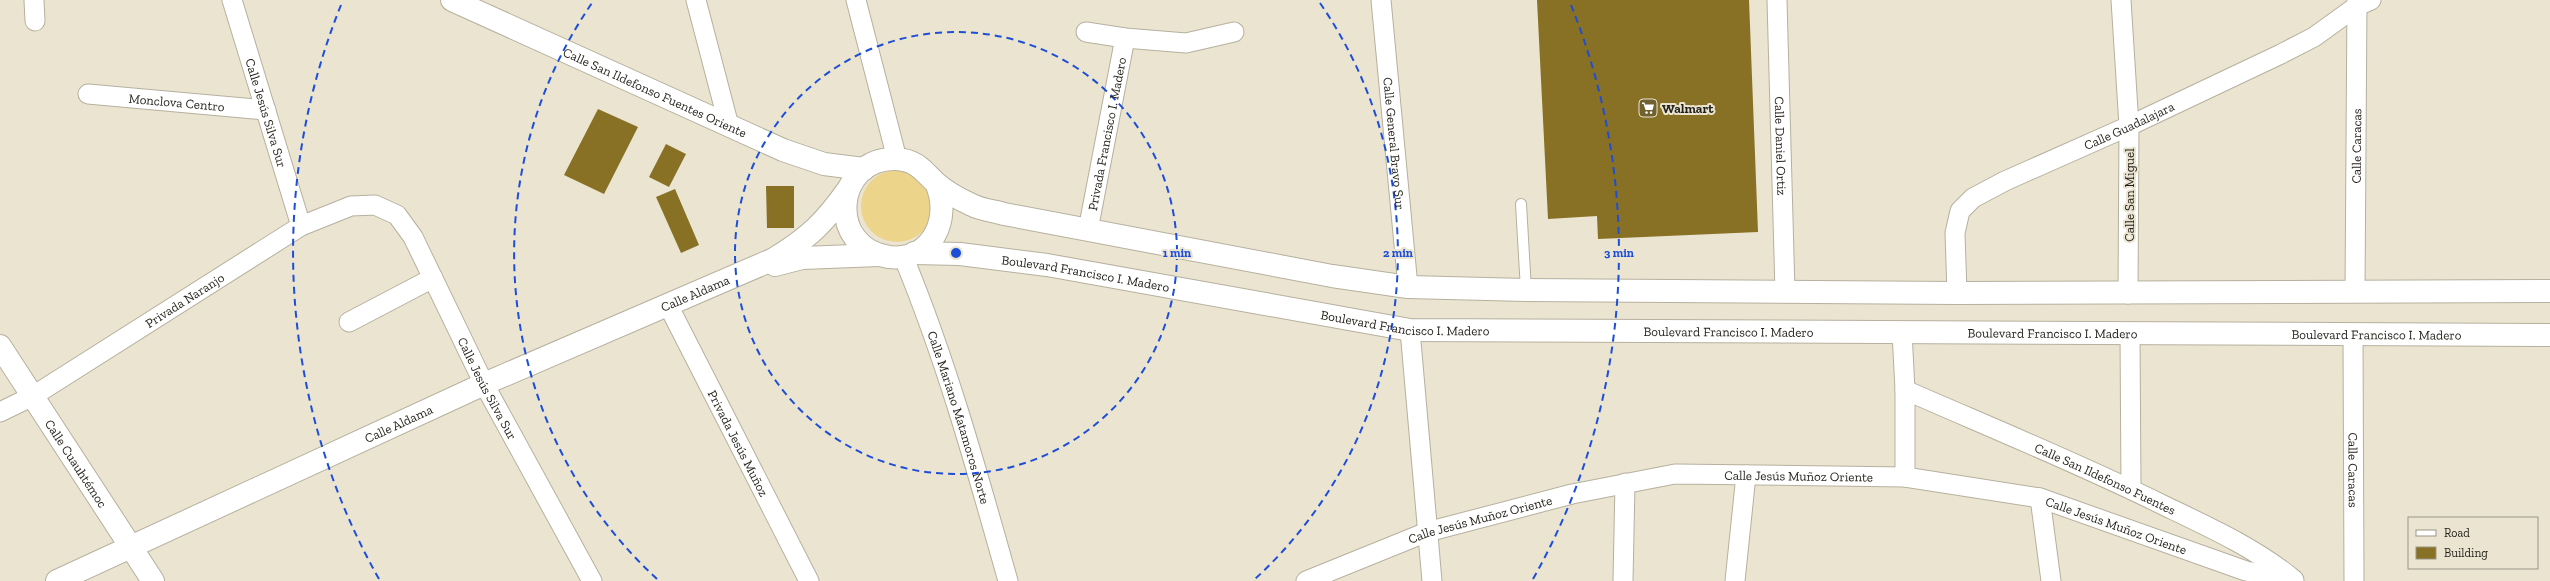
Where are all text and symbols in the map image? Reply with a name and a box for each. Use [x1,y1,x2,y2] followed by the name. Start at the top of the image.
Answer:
[561,44,749,140] street label: Calle San Ildefonso Fuentes Oriente
[1084,55,1129,212] street label: Privada Francisco I. Madero
[243,56,290,169] street label: Calle Jesús Silva Sur
[1381,77,1408,210] street label: Calle General Bravo Sur
[128,90,225,114] street label: Monclova Centro
[1772,96,1790,196] street label: Calle Daniel Ortiz
[1637,97,1659,119] supermarket icon: Walmart
[2081,98,2177,153] street label: Calle Guadalajara
[1662,101,1714,116] place label: Walmart
[2348,108,2364,184] street label: Calle Caracas
[2122,148,2137,242] street label: Calle San Miguel
[949,246,963,260] centre of rings
[1163,246,1191,260] text: 1 min
[1383,246,1413,260] text: 2 min
[1604,246,1634,260] text: 3 min
[1001,252,1171,294] street label: Boulevard Francisco I. Madero
[142,269,227,330] street label: Privada Naranjo
[658,271,732,314] street label: Calle Aldama
[1320,307,1490,338] street label: Boulevard Francisco I. Madero
[1643,324,1814,339] street label: Boulevard Francisco I. Madero
[1967,325,2138,341] street label: Boulevard Francisco I. Madero
[2291,326,2462,342] street label: Boulevard Francisco I. Madero
[925,329,993,506] street label: Calle Mariano Matamoros Norte
[455,335,520,442] street label: Calle Jesús Silva Sur
[705,387,772,499] street label: Privada Jesús Muñoz
[362,401,435,446] street label: Calle Aldama
[42,416,111,510] street label: Calle Cuauhtémoc
[2346,432,2361,508] street label: Calle Caracas
[2033,440,2178,518] street label: Calle San Ildefonso Fuentes
[1724,467,1873,484] street label: Calle Jesús Muñoz Oriente
[1406,492,1553,546] street label: Calle Jesús Muñoz Oriente
[2044,493,2189,557] street label: Calle Jesús Muñoz Oriente
[2408,517,2538,569] legend
[2444,526,2470,540] text: Road
[2444,546,2488,560] text: Building

